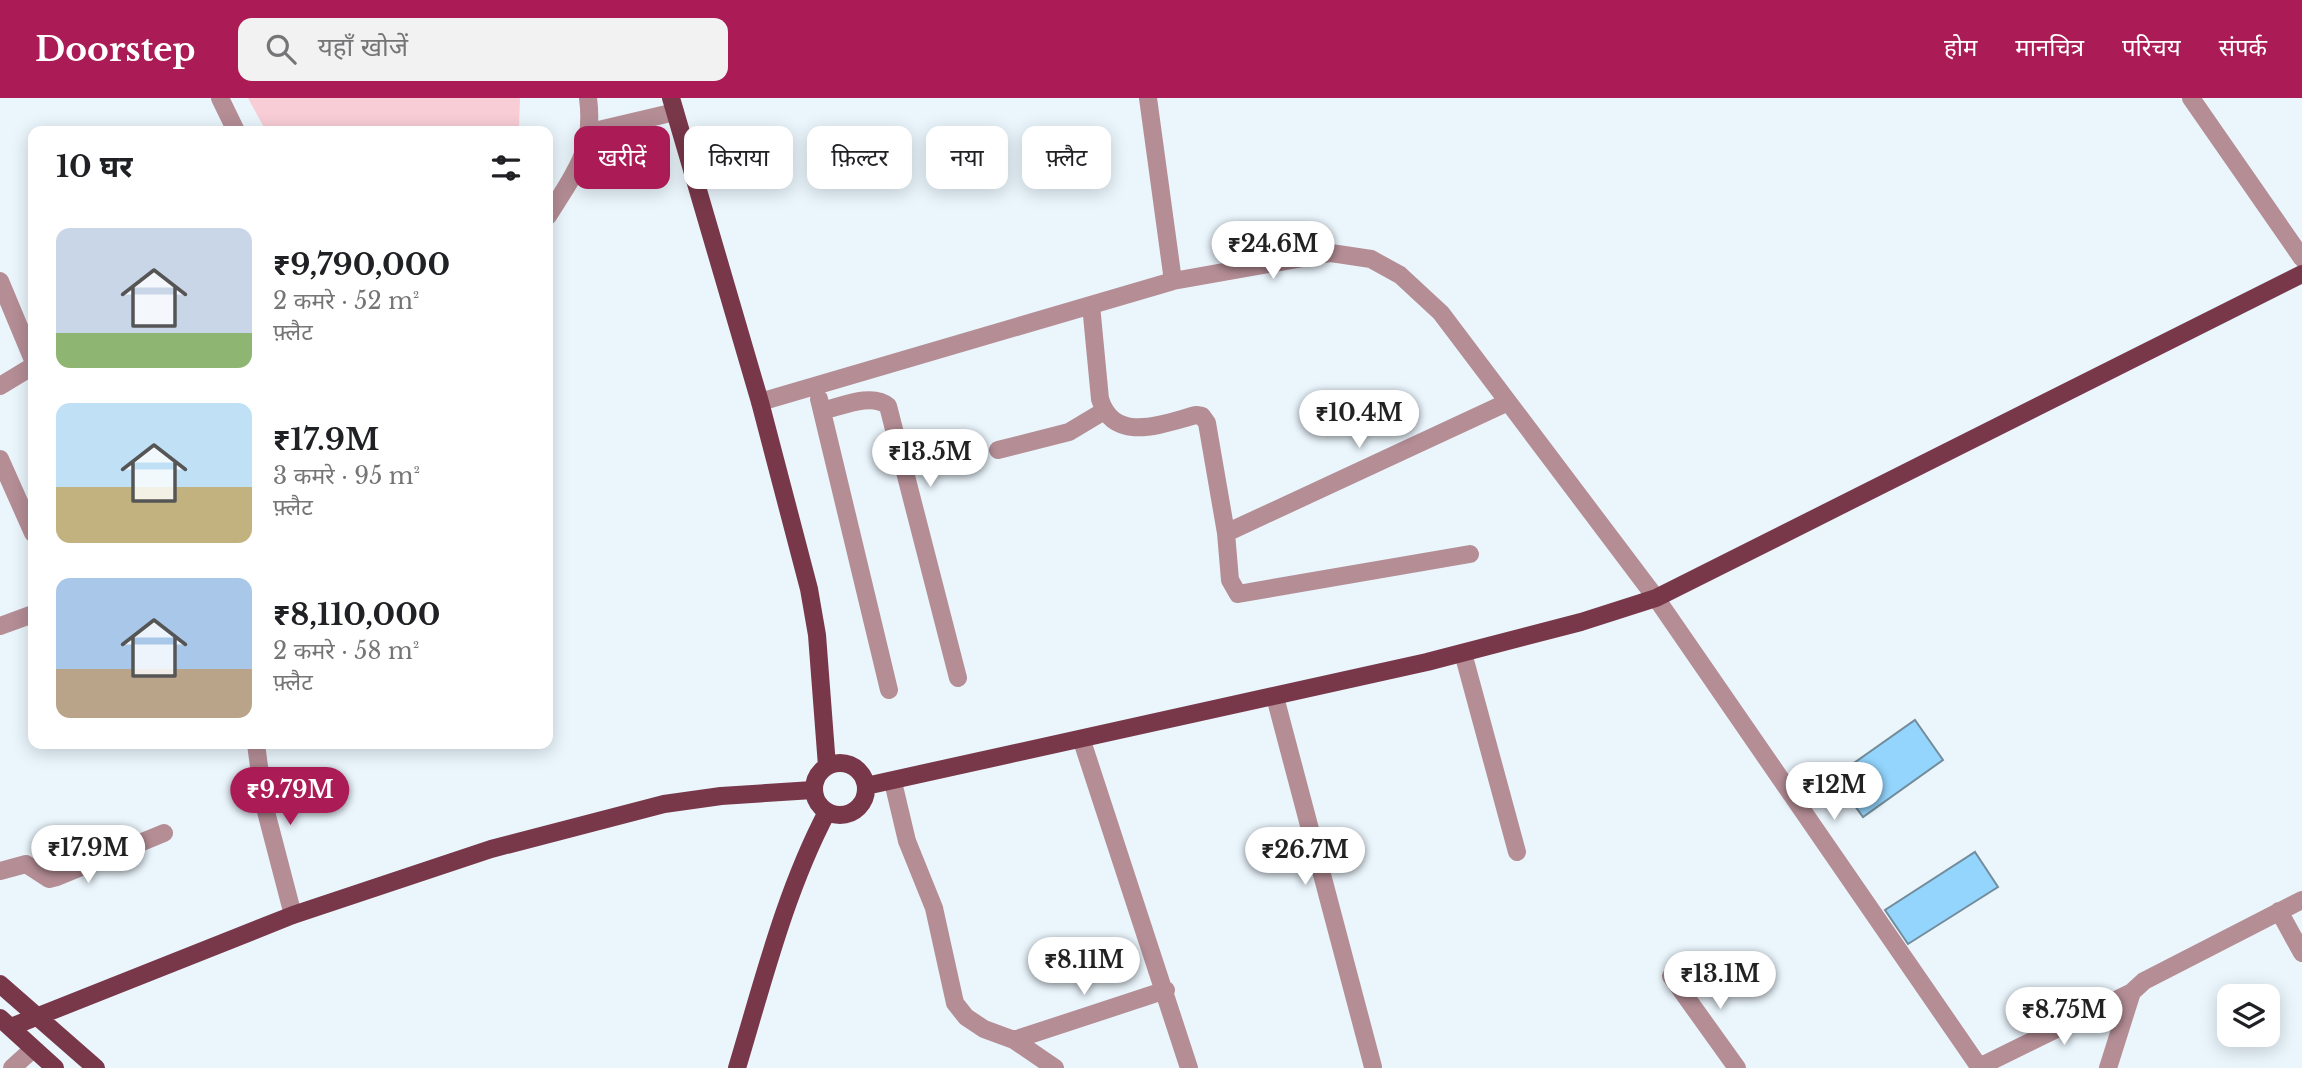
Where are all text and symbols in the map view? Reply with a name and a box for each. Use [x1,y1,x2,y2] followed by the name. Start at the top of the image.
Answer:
[238,18,728,81] search box
[35,29,196,70] text: Doorstep
[262,30,300,68] icon: search
[318,31,408,63] text: यहाँ खोजें
[1944,33,1977,62] text: होम
[2015,33,2084,62] text: मानचित्र
[2122,33,2181,62] text: परिचय
[2219,33,2267,62] text: संपर्क
[574,126,670,189] chip: खरीदें
[684,126,793,189] chip: किराया
[807,126,912,189] chip: फ़िल्टर
[926,126,1008,189] chip: नया
[1022,126,1111,189] chip: फ़्लैट
[56,148,132,185] text: 10 घर
[487,149,525,187] icon: filters
[1216,222,1330,281] pin: ₹24.6M
[1228,230,1318,258] text: ₹24.6M
[273,246,450,283] text: ₹9,790,000
[112,256,196,340] icon: home
[273,287,419,315] text: 2 कमरे · 52 m²
[273,318,313,346] text: फ़्लैट
[1302,390,1416,450] pin: ₹10.4M
[1315,399,1403,427] text: ₹10.4M
[273,421,379,458] text: ₹17.9M
[873,430,987,489] pin: ₹13.5M
[112,431,196,515] icon: home
[888,438,972,466] text: ₹13.5M
[273,462,420,490] text: 3 कमरे · 95 m²
[273,493,313,521] text: फ़्लैट
[273,596,441,633] text: ₹8,110,000
[112,606,196,690] icon: home
[273,637,419,665] text: 2 कमरे · 58 m²
[273,668,313,696] text: फ़्लैट
[1793,762,1875,822] pin: ₹12M
[233,768,347,827] pin: ₹9.79M
[1802,771,1866,799] text: ₹12M
[246,776,334,804] text: ₹9.79M
[31,826,145,885] pin: ₹17.9M
[1248,828,1362,887] pin: ₹26.7M
[47,834,129,862] text: ₹17.9M
[1261,836,1349,864] text: ₹26.7M
[1027,937,1141,997] pin: ₹8.11M
[1044,946,1124,974] text: ₹8.11M
[1663,951,1777,1011] pin: ₹13.1M
[1680,960,1760,988] text: ₹13.1M
[2217,984,2280,1047] map controls
[2217,984,2280,1047] button: layers
[2007,988,2121,1047] pin: ₹8.75M
[2021,996,2107,1024] text: ₹8.75M

